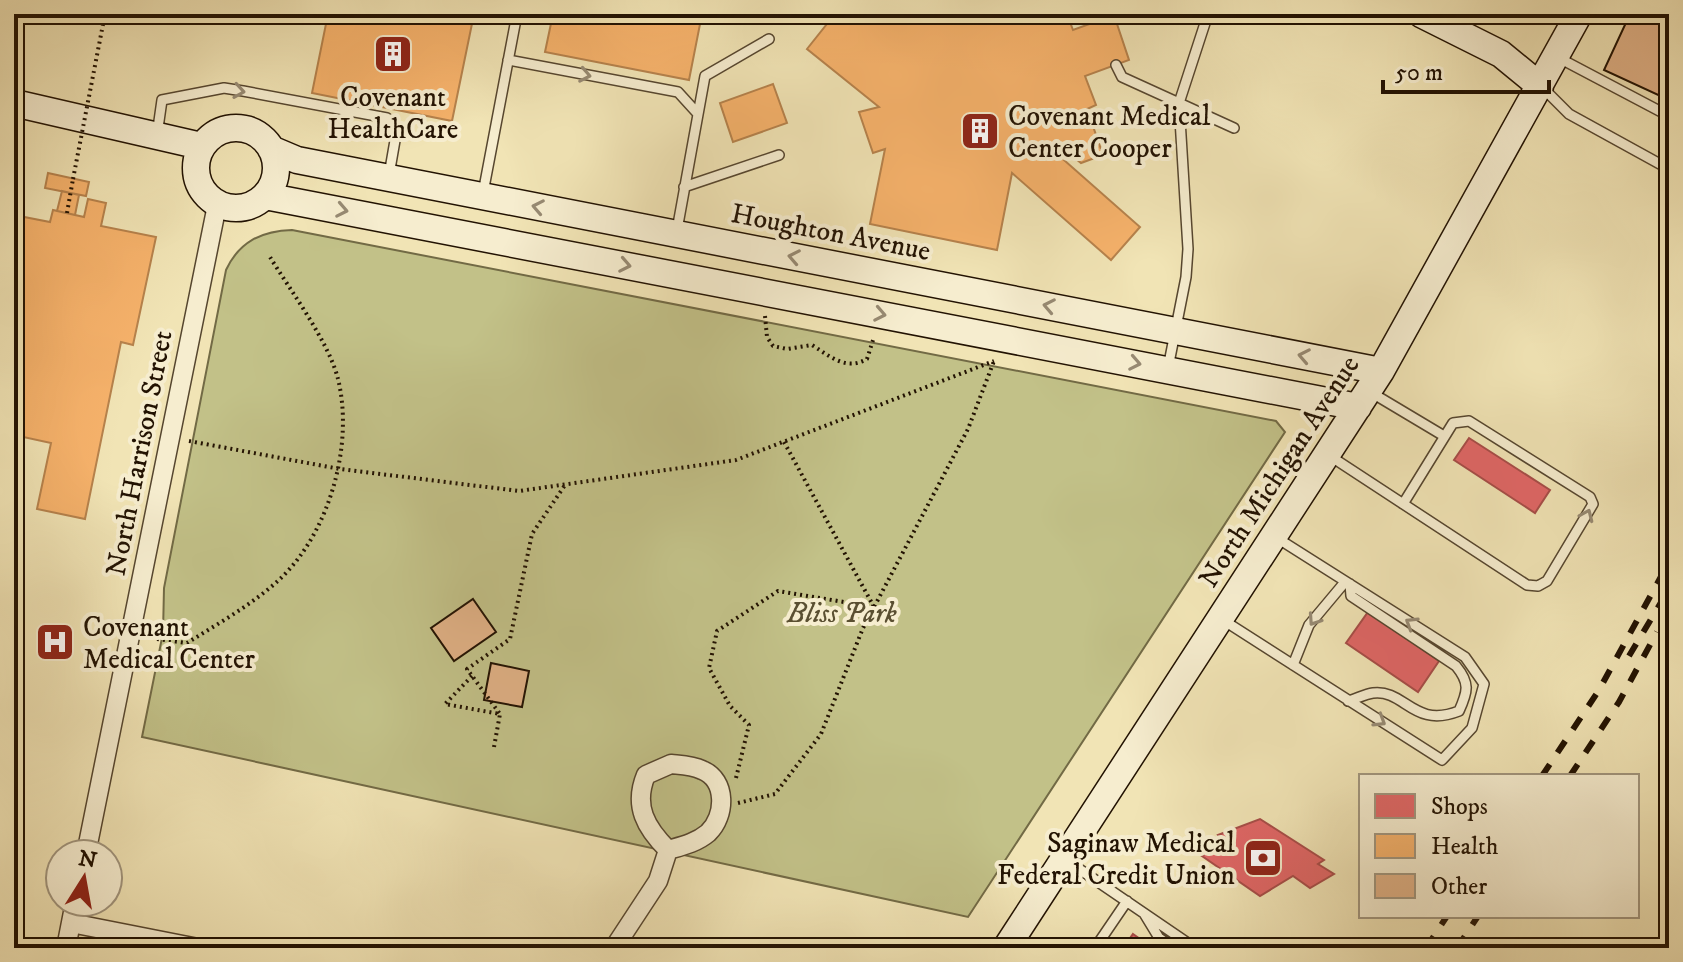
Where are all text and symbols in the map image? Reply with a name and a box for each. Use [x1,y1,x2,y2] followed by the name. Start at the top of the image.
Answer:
[372,33,414,75] building icon: Covenant HealthCare
[1383,44,1549,94] scale bar
[1395,58,1443,88] text: 50 m
[578,65,592,82] one-way arrow
[328,80,458,147] place label: Covenant HealthCare
[232,82,246,99] one-way arrow
[1008,99,1211,166] place label: Covenant Medical Center Cooper
[959,110,1001,152] building icon: Covenant Medical Center Cooper
[728,196,933,269] street label: Houghton Avenue
[532,200,545,217] one-way arrow
[335,201,348,218] one-way arrow
[787,249,800,266] one-way arrow
[618,255,631,272] one-way arrow
[1043,298,1056,315] one-way arrow
[873,305,887,322] one-way arrow
[99,328,180,579] street label: North Harrison Street
[1297,348,1311,365] one-way arrow
[1191,349,1367,594] street label: North Michigan Avenue
[1128,354,1142,371] one-way arrow
[1577,508,1593,523] one-way arrow
[786,596,897,631] park label: Bliss Park
[83,610,256,677] place label: Covenant Medical Center
[1309,612,1324,626] one-way arrow
[1405,617,1419,632] one-way arrow
[34,621,76,663] hospital icon: Covenant Medical Center
[1371,712,1386,727] one-way arrow
[1359,774,1639,918] legend
[1431,792,1488,822] text: Shops
[997,826,1236,893] place label: Saginaw Medical Federal Credit Union
[1431,832,1499,862] text: Health
[1242,837,1284,879] bank icon: Saginaw Medical Federal Credit Union
[44,838,124,918] north arrow
[76,845,99,875] text: N
[1431,872,1487,902] text: Other

